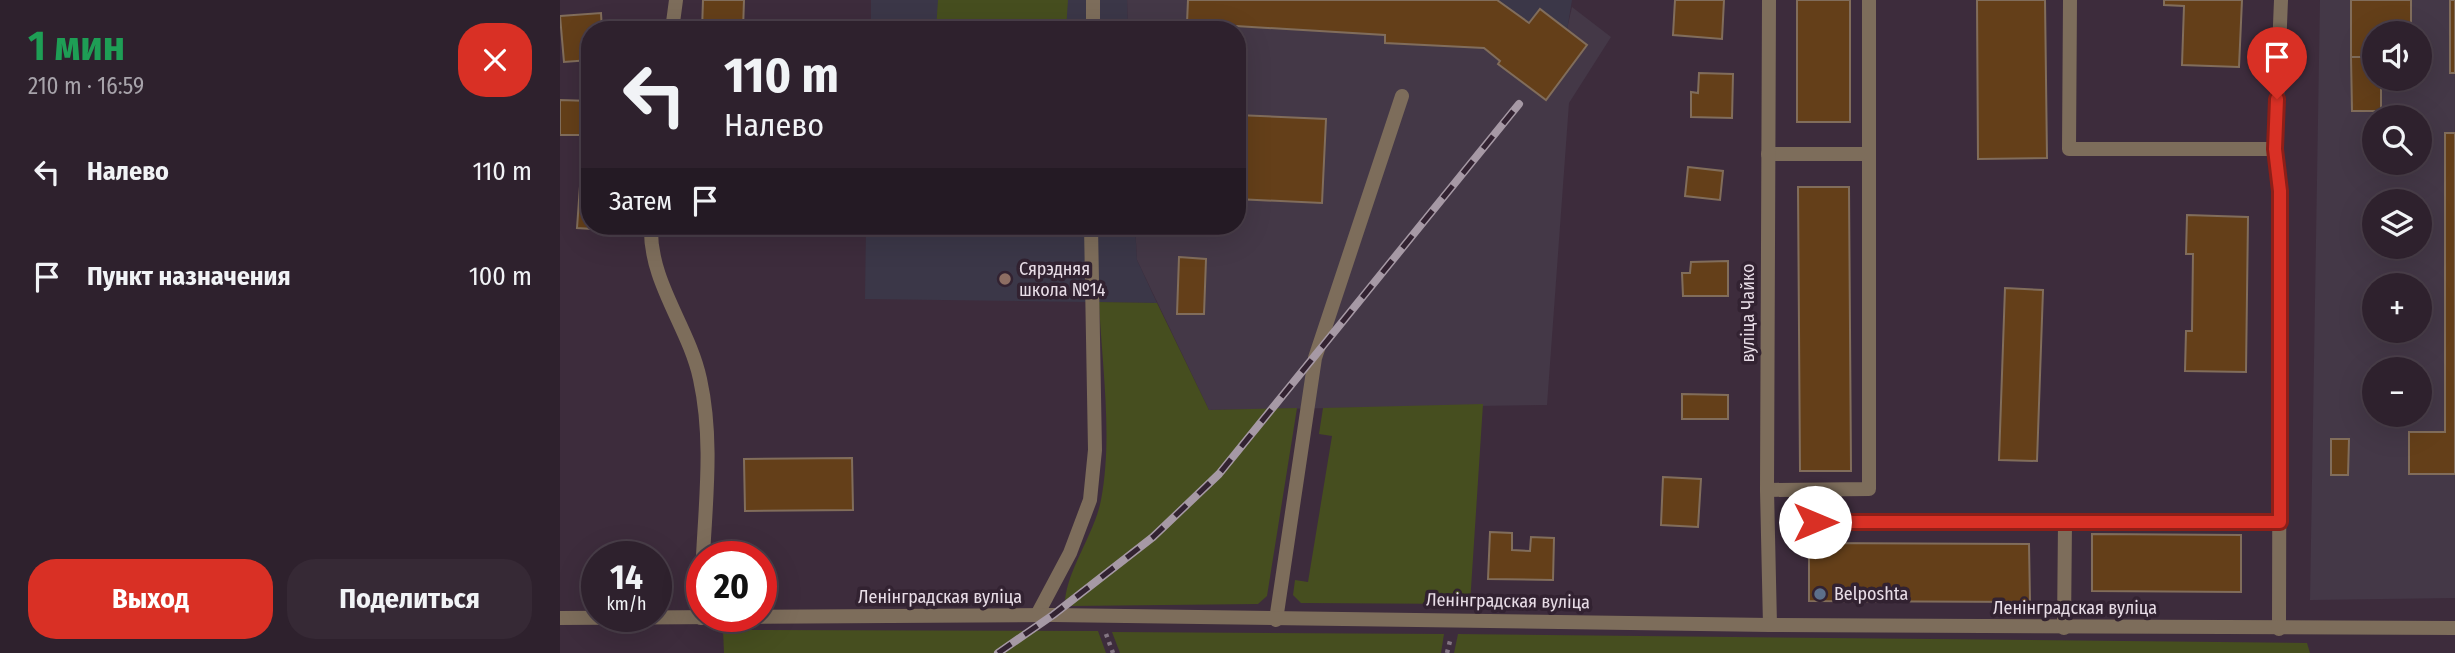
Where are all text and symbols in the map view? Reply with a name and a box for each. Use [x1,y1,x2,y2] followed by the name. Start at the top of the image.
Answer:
[28,21,125,71] text: 1 мин
[2362,21,2432,427] map controls
[2362,21,2432,91] button: sound
[458,23,532,97] button: close
[2247,27,2307,99] pin
[2258,38,2296,76] icon: arrive
[724,46,839,105] text: 110 m
[609,49,700,140] icon: left
[28,72,144,100] text: 210 m · 16:59
[2362,105,2432,175] button: search
[724,106,824,144] text: Налево
[28,153,66,191] icon: left
[87,156,169,187] text: Налево
[472,156,532,187] text: 110 m
[686,182,724,220] icon: arrive
[609,186,672,217] text: Затем
[2362,189,2432,259] button: layers
[28,258,66,296] icon: arrive
[1019,258,1106,301] place label: Сярэдняя школа №14
[87,261,291,292] text: Пункт назначения
[469,261,532,292] text: 100 m
[1737,263,1759,363] street label: вуліца Чайко
[997,271,1013,287] marker: Сярэдняя школа №14
[2362,273,2432,343] button: +
[2362,357,2432,427] button: −
[1778,485,1852,559] position arrow
[686,541,777,632] speed limit sign: 20
[610,556,643,598] text: 14
[28,559,273,639] button: Выход
[287,559,532,639] button: Поделиться
[1834,583,1908,605] place label: Belposhta
[858,586,1022,608] street label: Ленінградская вуліца
[1812,586,1828,602] marker: Belposhta
[1426,589,1590,613] street label: Ленінградская вуліца
[606,593,647,615] text: km/h
[1993,597,2157,619] street label: Ленінградская вуліца

